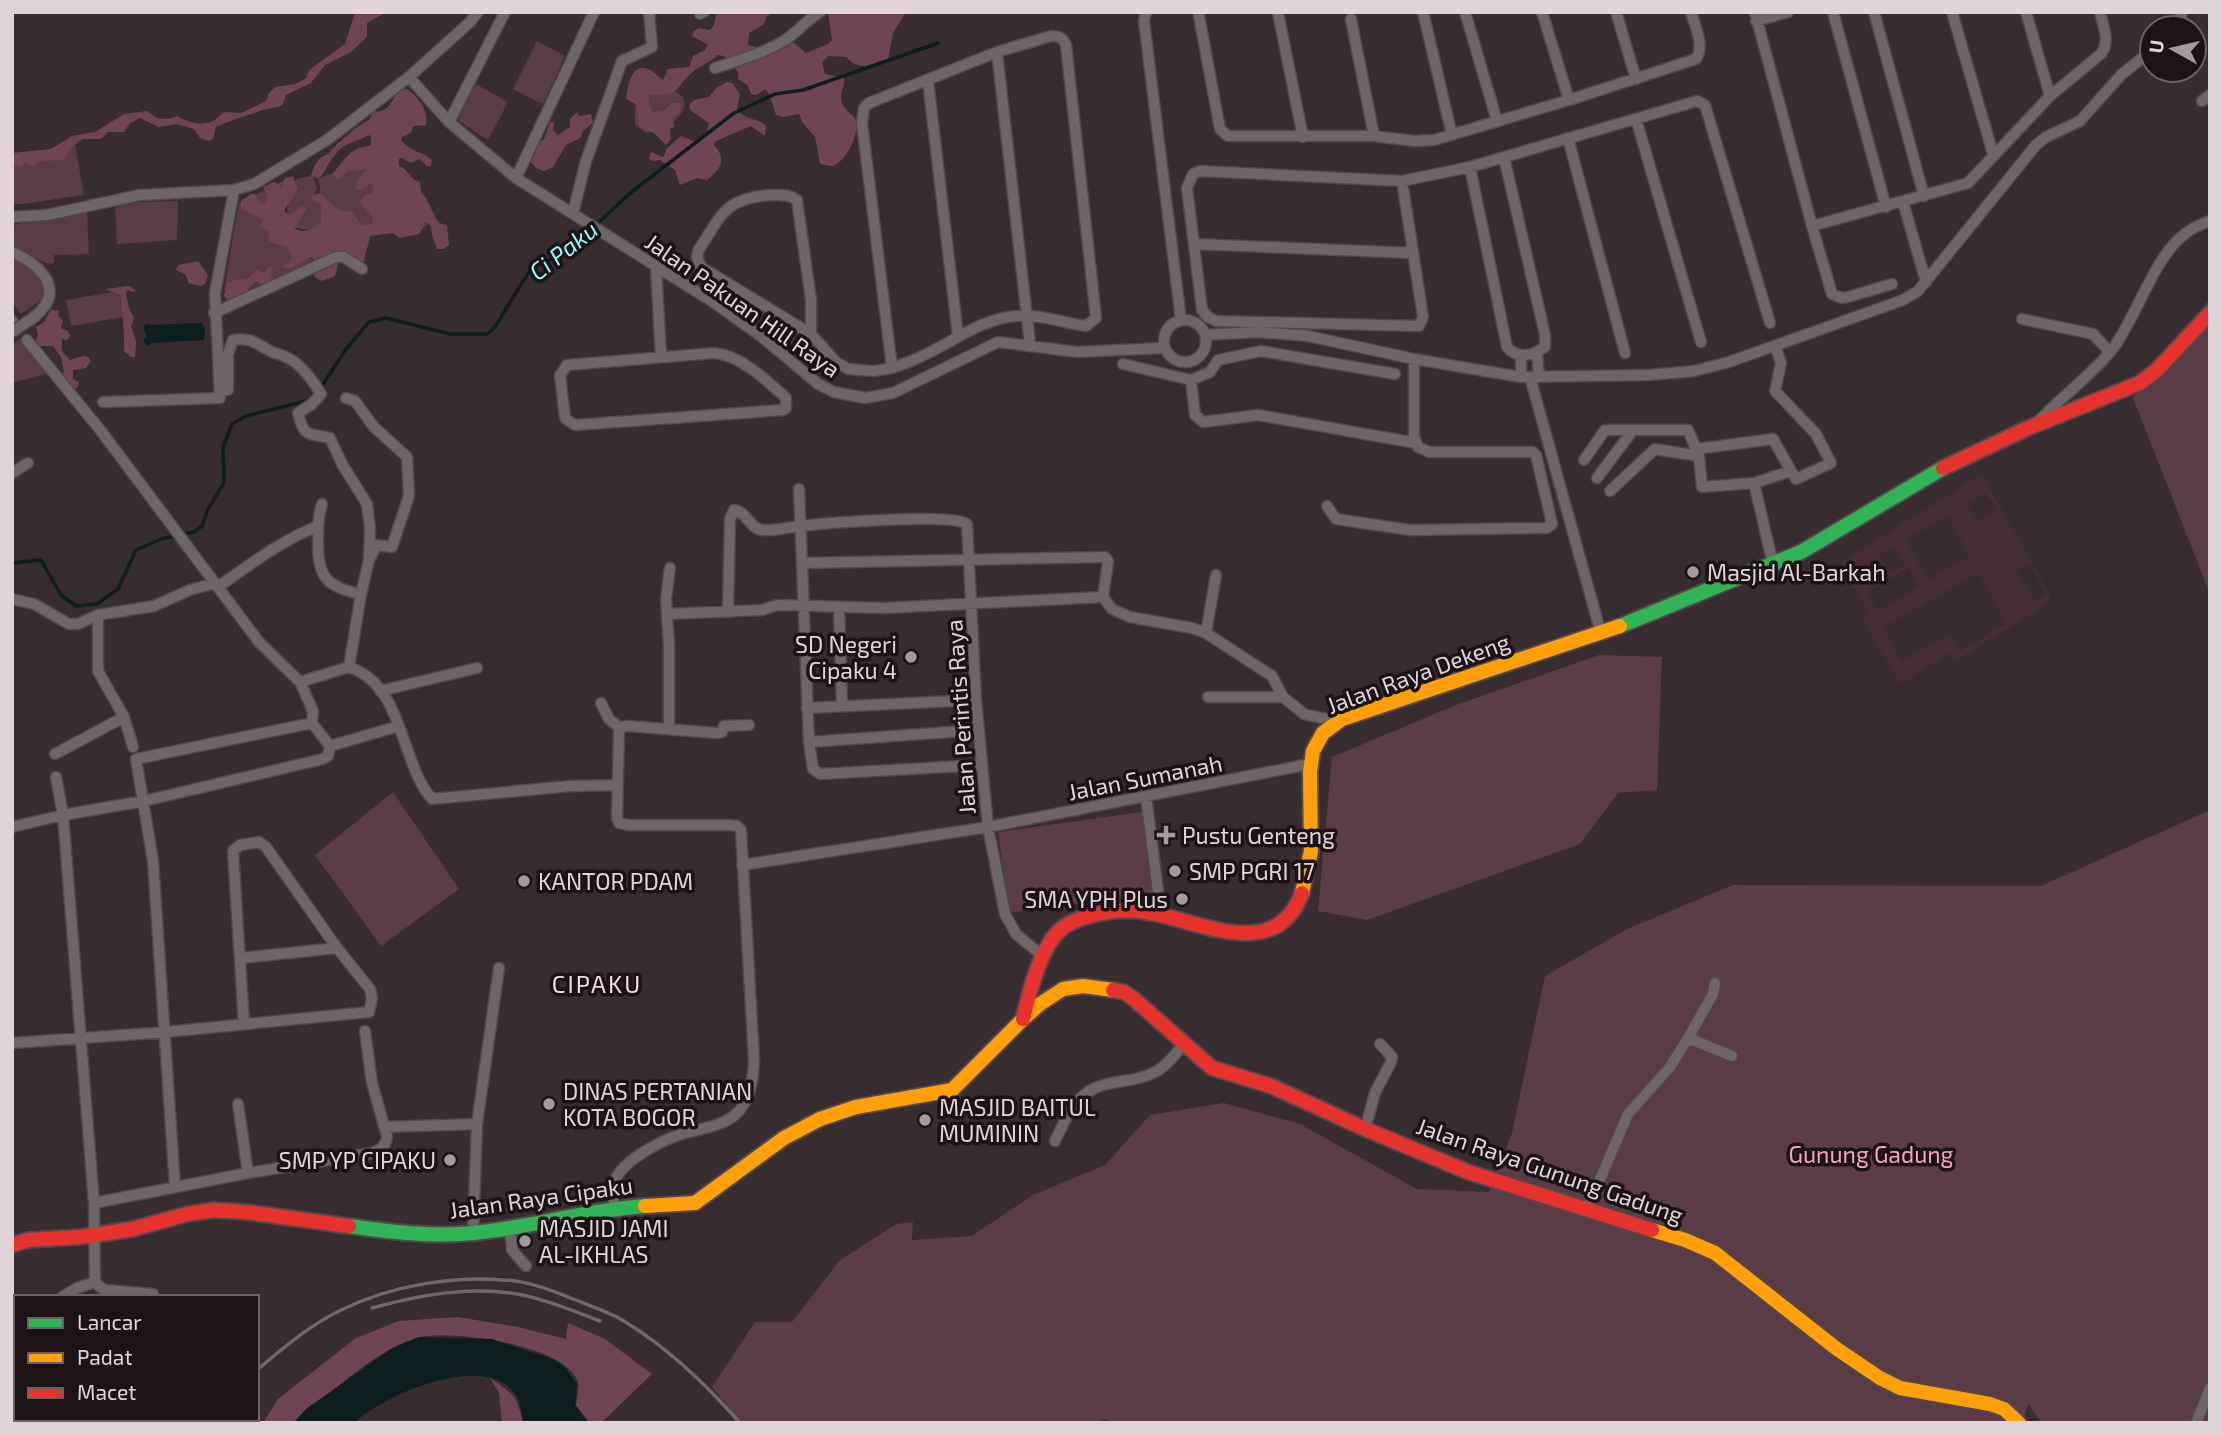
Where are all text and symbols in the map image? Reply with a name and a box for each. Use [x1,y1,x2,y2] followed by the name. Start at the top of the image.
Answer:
[2138,14,2208,84] north arrow
[2143,39,2168,55] text: U
[523,214,603,286] water label: Ci Paku
[640,227,846,383] street label: Jalan Pakuan Hill Raya
[1707,558,1886,586] place label: Masjid Al-Barkah
[1685,564,1701,580] marker: Masjid Al-Barkah
[939,619,981,815] street label: Jalan Perintis Raya
[1323,627,1513,719] street label: Jalan Raya Dekeng
[795,630,897,684] place label: SD Negeri Cipaku 4
[903,649,919,665] marker: SD Negeri Cipaku 4
[1065,748,1225,806] street label: Jalan Sumanah
[1182,821,1335,849] place label: Pustu Genteng
[1156,825,1176,845] marker: Pustu Genteng
[1189,857,1315,885] place label: SMP PGRI 17
[1167,863,1183,879] marker: SMP PGRI 17
[538,867,693,895] place label: KANTOR PDAM
[516,873,532,889] marker: KANTOR PDAM
[1024,885,1168,913] place label: SMA YPH Plus
[1174,891,1190,907] marker: SMA YPH Plus
[552,969,642,998] district label: CIPAKU
[563,1077,752,1131] place label: DINAS PERTANIAN KOTA BOGOR
[939,1093,1096,1147] place label: MASJID BAITUL MUMININ
[541,1096,557,1112] marker: DINAS PERTANIAN KOTA BOGOR
[1413,1111,1687,1229] street label: Jalan Raya Gunung Gadung
[917,1112,933,1128] marker: MASJID BAITUL MUMININ
[1789,1140,1954,1168] park label: Gunung Gadung
[279,1146,436,1174] place label: SMP YP CIPAKU
[442,1152,458,1168] marker: SMP YP CIPAKU
[448,1170,634,1224] street label: Jalan Raya Cipaku
[539,1214,669,1268] place label: MASJID JAMI AL-IKHLAS
[517,1233,533,1249] marker: MASJID JAMI AL-IKHLAS
[14,1295,259,1421] legend
[77,1309,142,1334] text: Lancar
[77,1344,132,1369] text: Padat
[77,1379,136,1404] text: Macet

